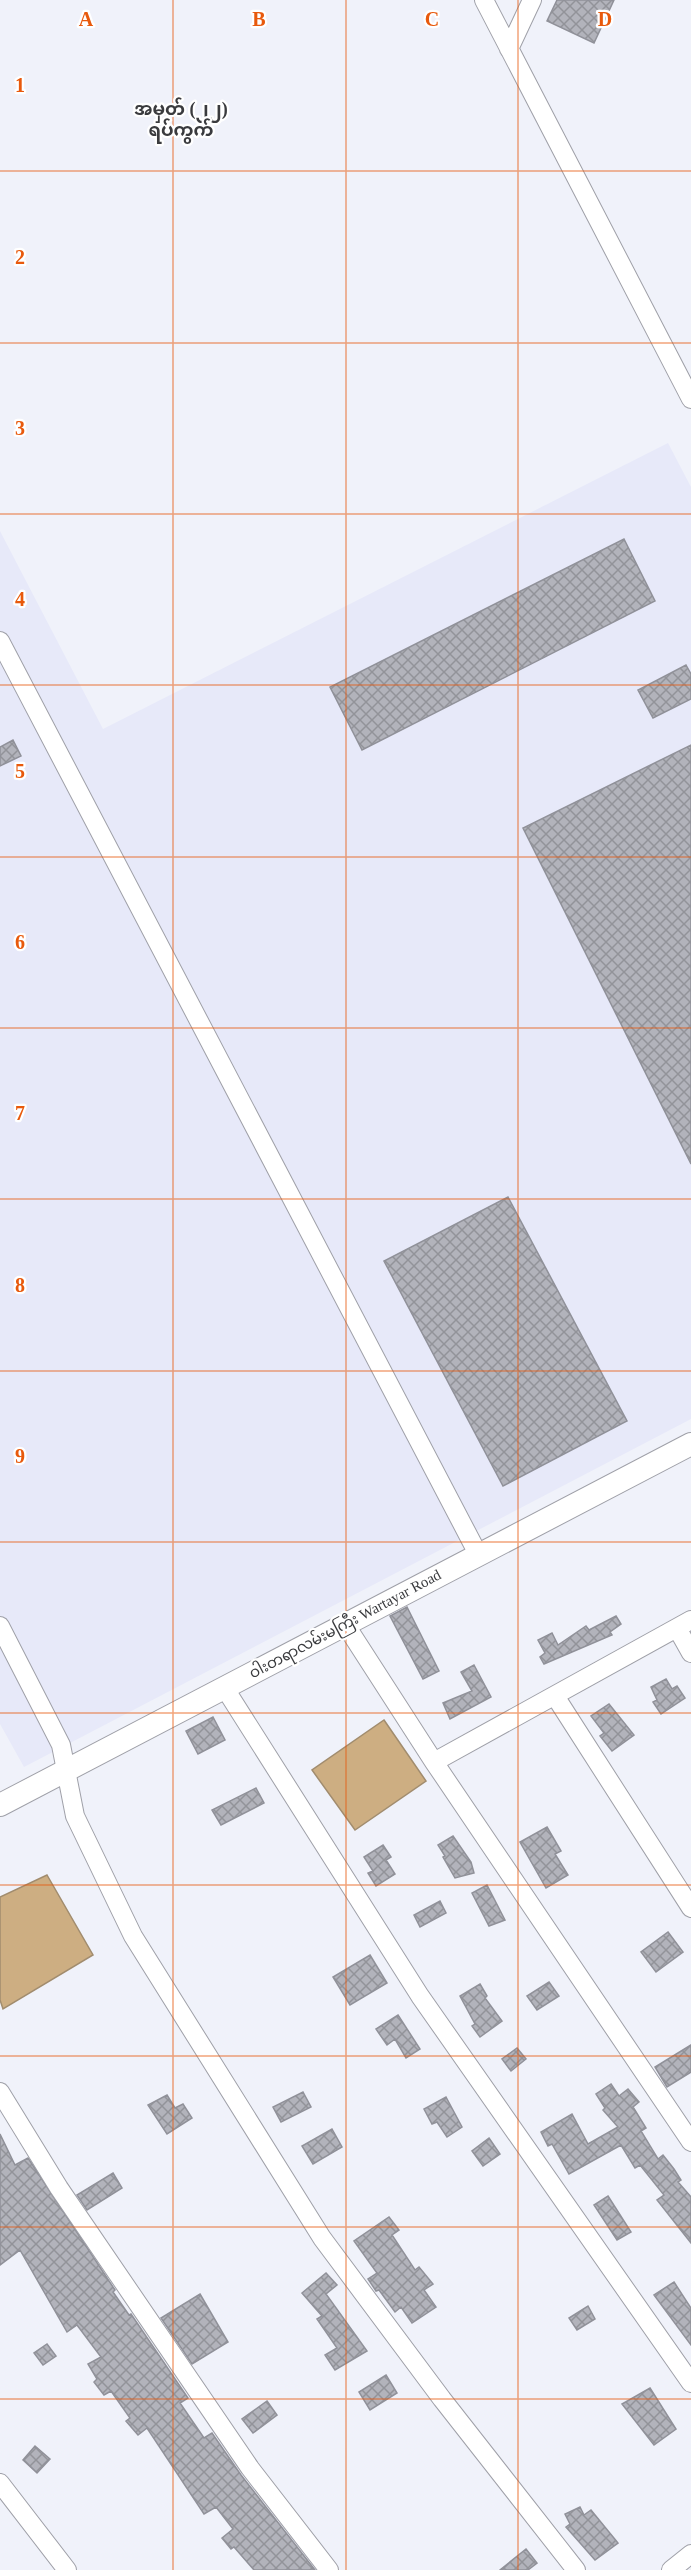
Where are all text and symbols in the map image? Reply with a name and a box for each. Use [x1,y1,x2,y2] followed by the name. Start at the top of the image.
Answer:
[79,8,94,30] text: A
[252,8,266,30] text: B
[425,8,439,30] text: C
[598,8,612,30] text: D
[15,74,25,96] text: 1
[134,97,228,144] district label: အမှတ် (၂၂) ရပ်ကွက်
[15,246,25,268] text: 2
[15,417,25,439] text: 3
[15,588,25,610] text: 4
[15,760,25,782] text: 5
[15,931,25,953] text: 6
[15,1102,25,1124] text: 7
[15,1274,25,1296] text: 8
[15,1445,25,1467] text: 9
[245,1564,446,1685] street label: ဝါးတရာလမ်းမကြီး Wartayar Road

